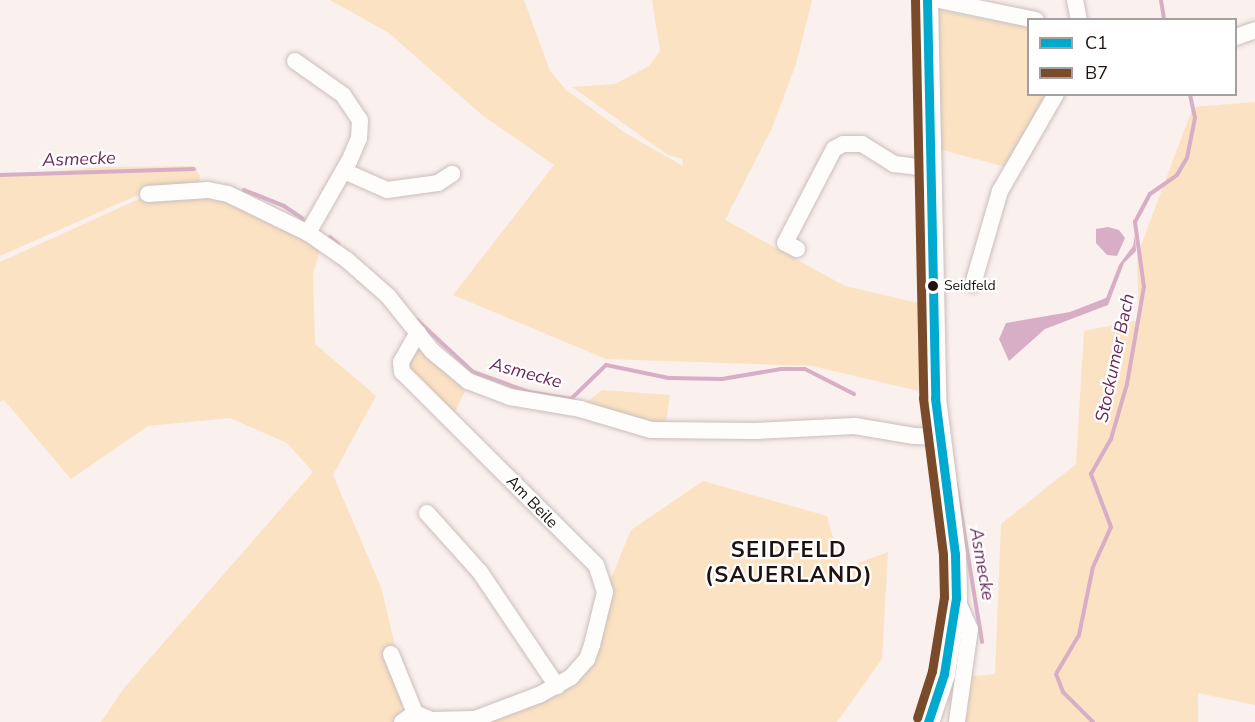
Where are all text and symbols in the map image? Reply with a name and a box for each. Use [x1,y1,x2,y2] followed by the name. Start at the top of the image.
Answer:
[1027,18,1237,96] legend
[1085,31,1108,55] text: C1
[1085,61,1108,85] text: B7
[42,147,116,171] water label: Asmecke
[944,278,996,294] place label: Seidfeld
[927,280,939,292] marker: Seidfeld
[1091,292,1139,424] water label: Stockumer Bach
[488,353,564,393] water label: Asmecke
[502,472,562,532] street label: Am Beile
[965,526,999,602] water label: Asmecke
[705,537,873,588] district label: SEIDFELD (SAUERLAND)

